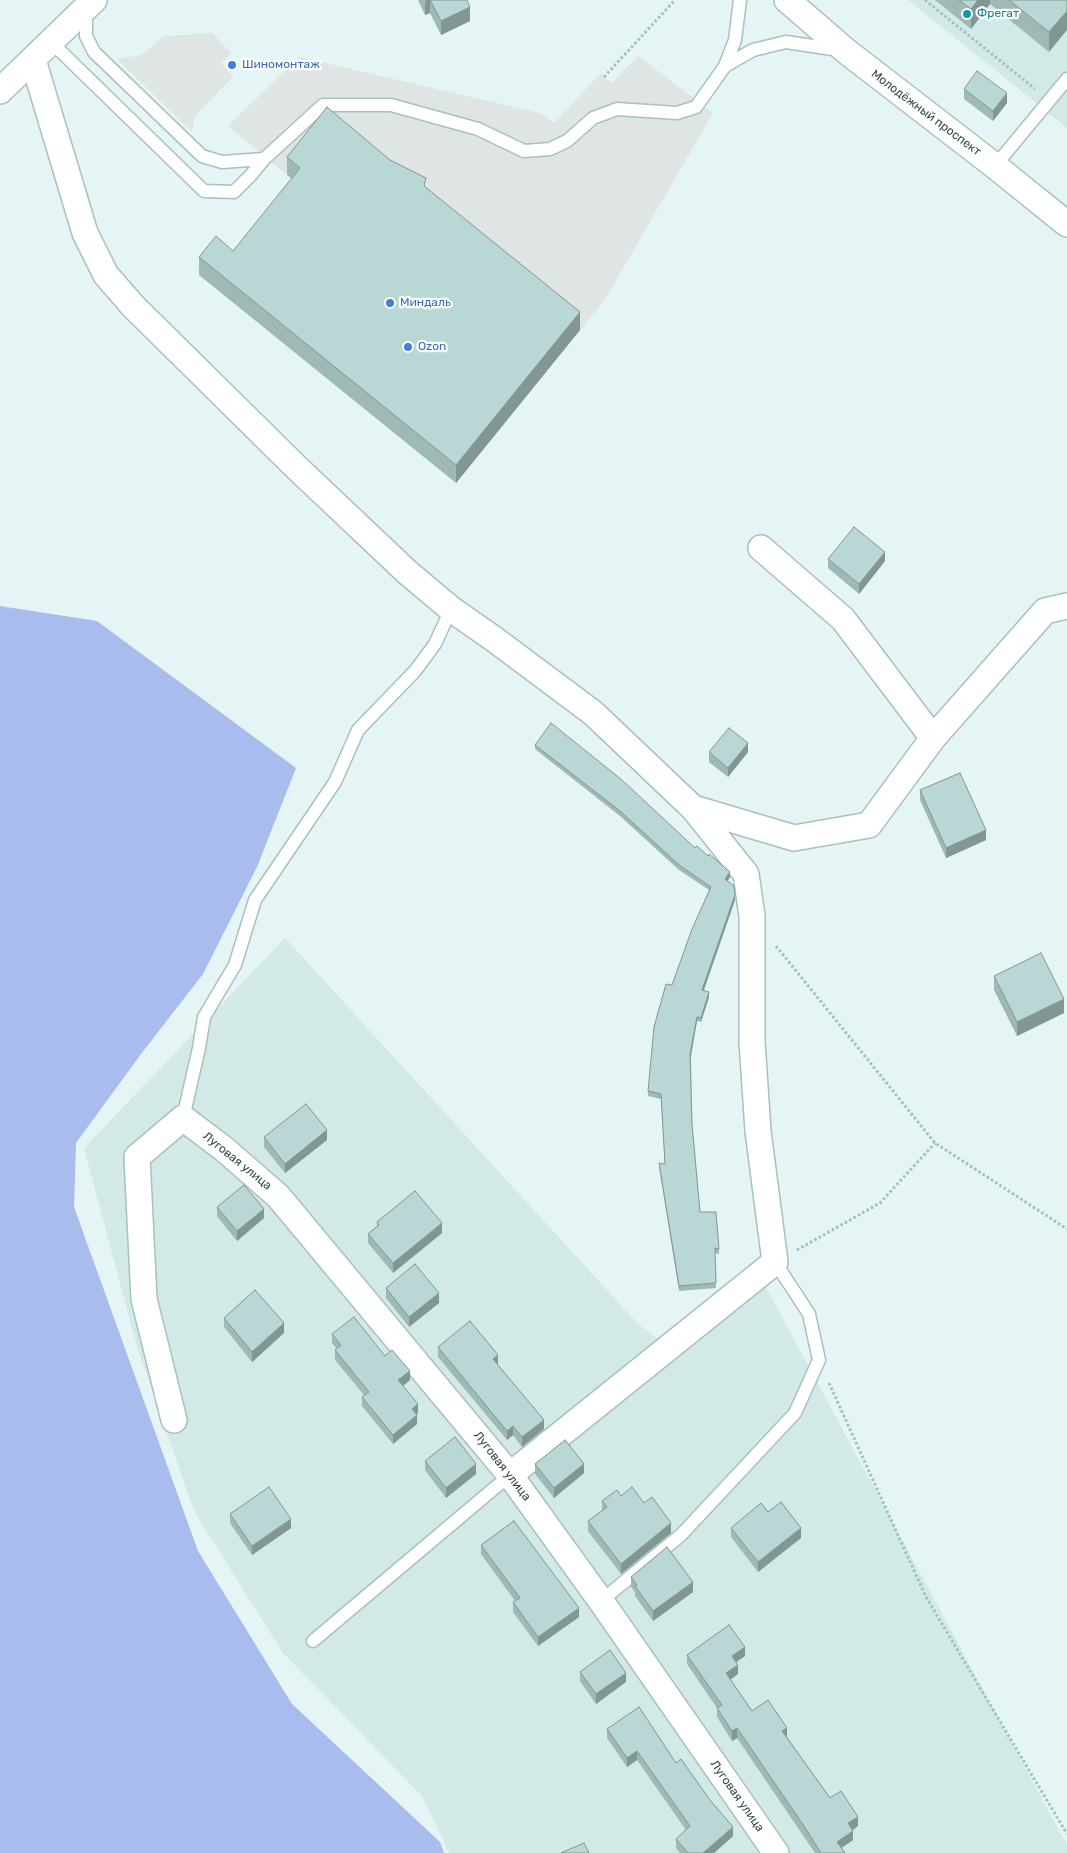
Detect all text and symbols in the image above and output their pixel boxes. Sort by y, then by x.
place label: Фрегат [977,7,1019,21]
marker: Фрегат [961,8,973,20]
place label: Шиномонтаж [242,58,320,72]
marker: Шиномонтаж [226,59,238,71]
street label: Молодёжный проспект [868,67,984,159]
place label: Миндаль [400,296,451,310]
marker: Миндаль [384,297,396,309]
place label: Ozon [418,340,446,354]
marker: Ozon [402,341,414,353]
street label: Луговая улица [200,1129,274,1193]
street label: Луговая улица [470,1428,534,1504]
street label: Луговая улица [707,1757,767,1835]

